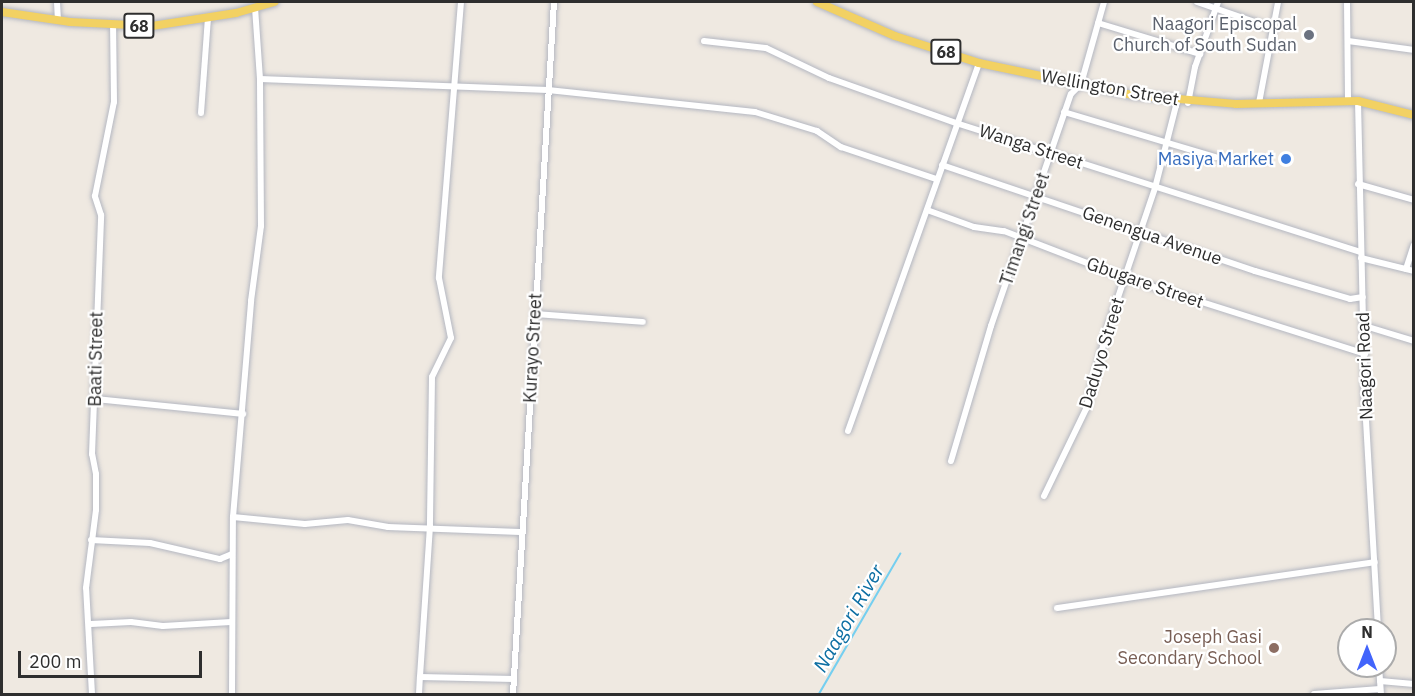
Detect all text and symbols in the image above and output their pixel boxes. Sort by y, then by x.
road number: 68 [122,13,156,39]
place label: Naagori Episcopal Church of South Sudan [1113,14,1297,57]
marker: Naagori Episcopal Church of South Sudan [1302,28,1316,42]
road number: 68 [930,39,962,65]
street label: Wellington Street [1039,65,1181,111]
street label: Wanga Street [976,120,1086,174]
place label: Masiya Market [1158,148,1274,170]
marker: Masiya Market [1279,152,1293,166]
street label: Timangi Street [996,170,1054,288]
street label: Genengua Avenue [1079,202,1225,270]
street label: Gbugare Street [1084,253,1206,313]
street label: Kurayo Street [519,292,547,404]
street label: Daduyo Street [1075,295,1129,411]
street label: Baati Street [84,311,108,407]
street label: Naagori Road [1352,312,1378,420]
water label: Naagori River [808,560,888,676]
north arrow [1337,618,1397,678]
text: N [1361,622,1373,642]
place label: Joseph Gasi Secondary School [1118,627,1262,670]
scale bar [21,639,206,677]
marker: Joseph Gasi Secondary School [1267,641,1281,655]
text: 200 m [29,650,81,673]

